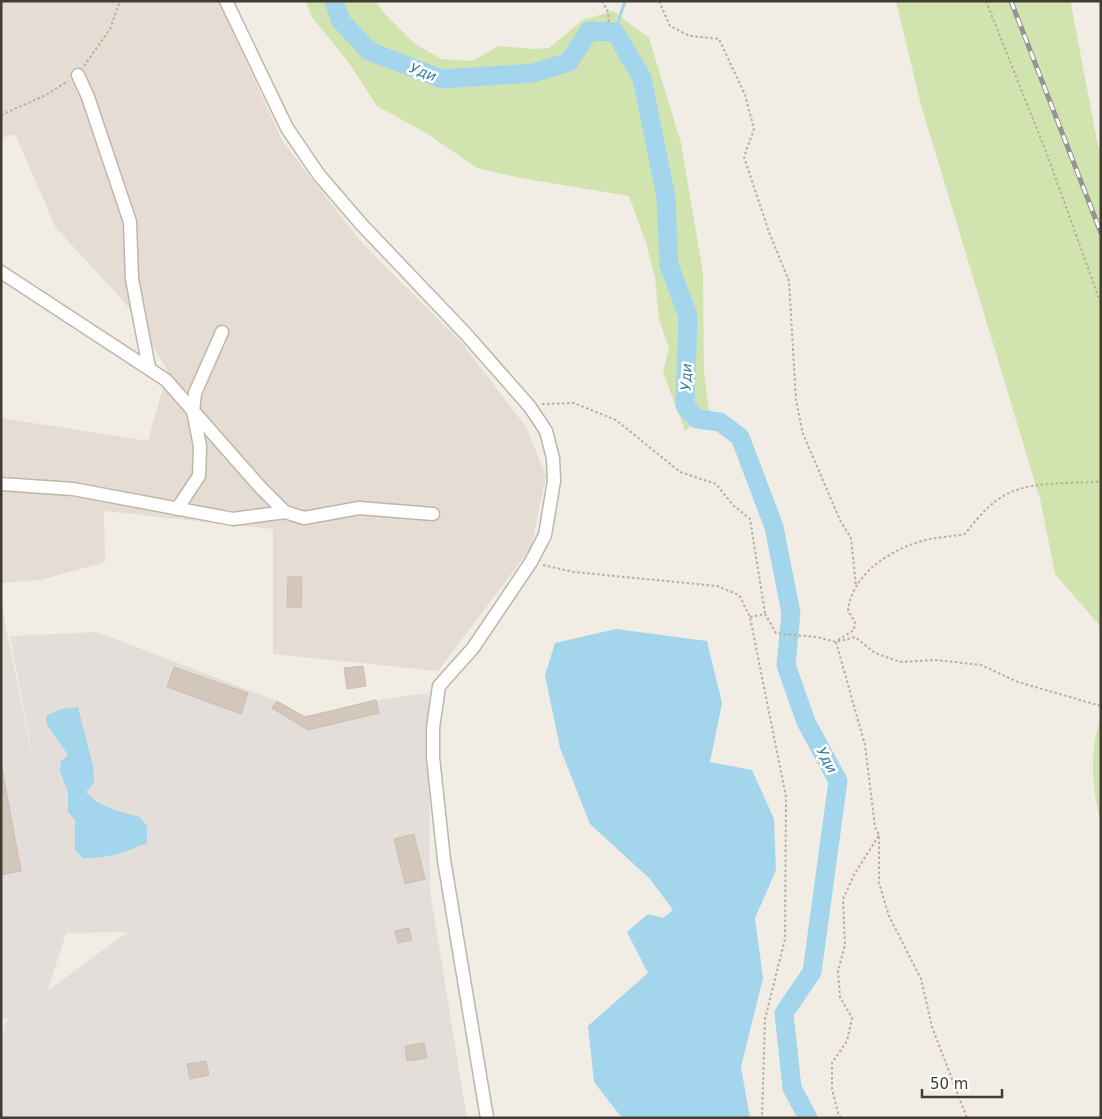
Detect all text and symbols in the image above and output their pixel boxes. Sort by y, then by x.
water label: Уди [407,60,439,84]
water label: Уди [678,363,694,391]
water label: Уди [814,744,840,776]
scale bar [922,1066,1002,1098]
text: 50 m [930,1075,968,1093]

